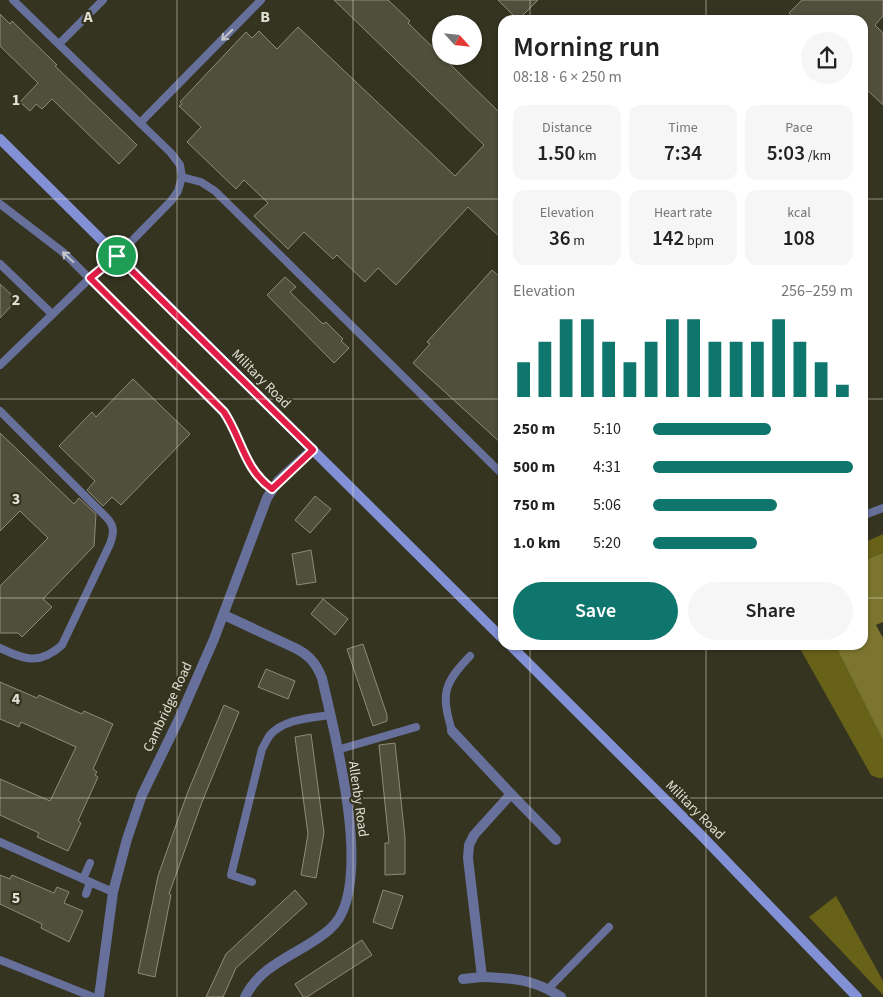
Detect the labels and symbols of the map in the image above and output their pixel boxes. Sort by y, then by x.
text: A [82,6,93,28]
text: B [260,6,270,28]
north arrow [432,15,482,65]
one-way arrow [221,28,233,41]
text: 1 [12,89,20,111]
pin [96,235,138,277]
one-way arrow [62,251,75,263]
text: 2 [12,289,20,311]
street label: Military Road [227,345,295,413]
text: 3 [12,488,20,510]
street label: Cambridge Road [138,659,198,755]
text: 4 [12,688,21,710]
street label: Allenby Road [343,760,373,838]
street label: Military Road [661,776,729,844]
text: 5 [12,887,20,909]

